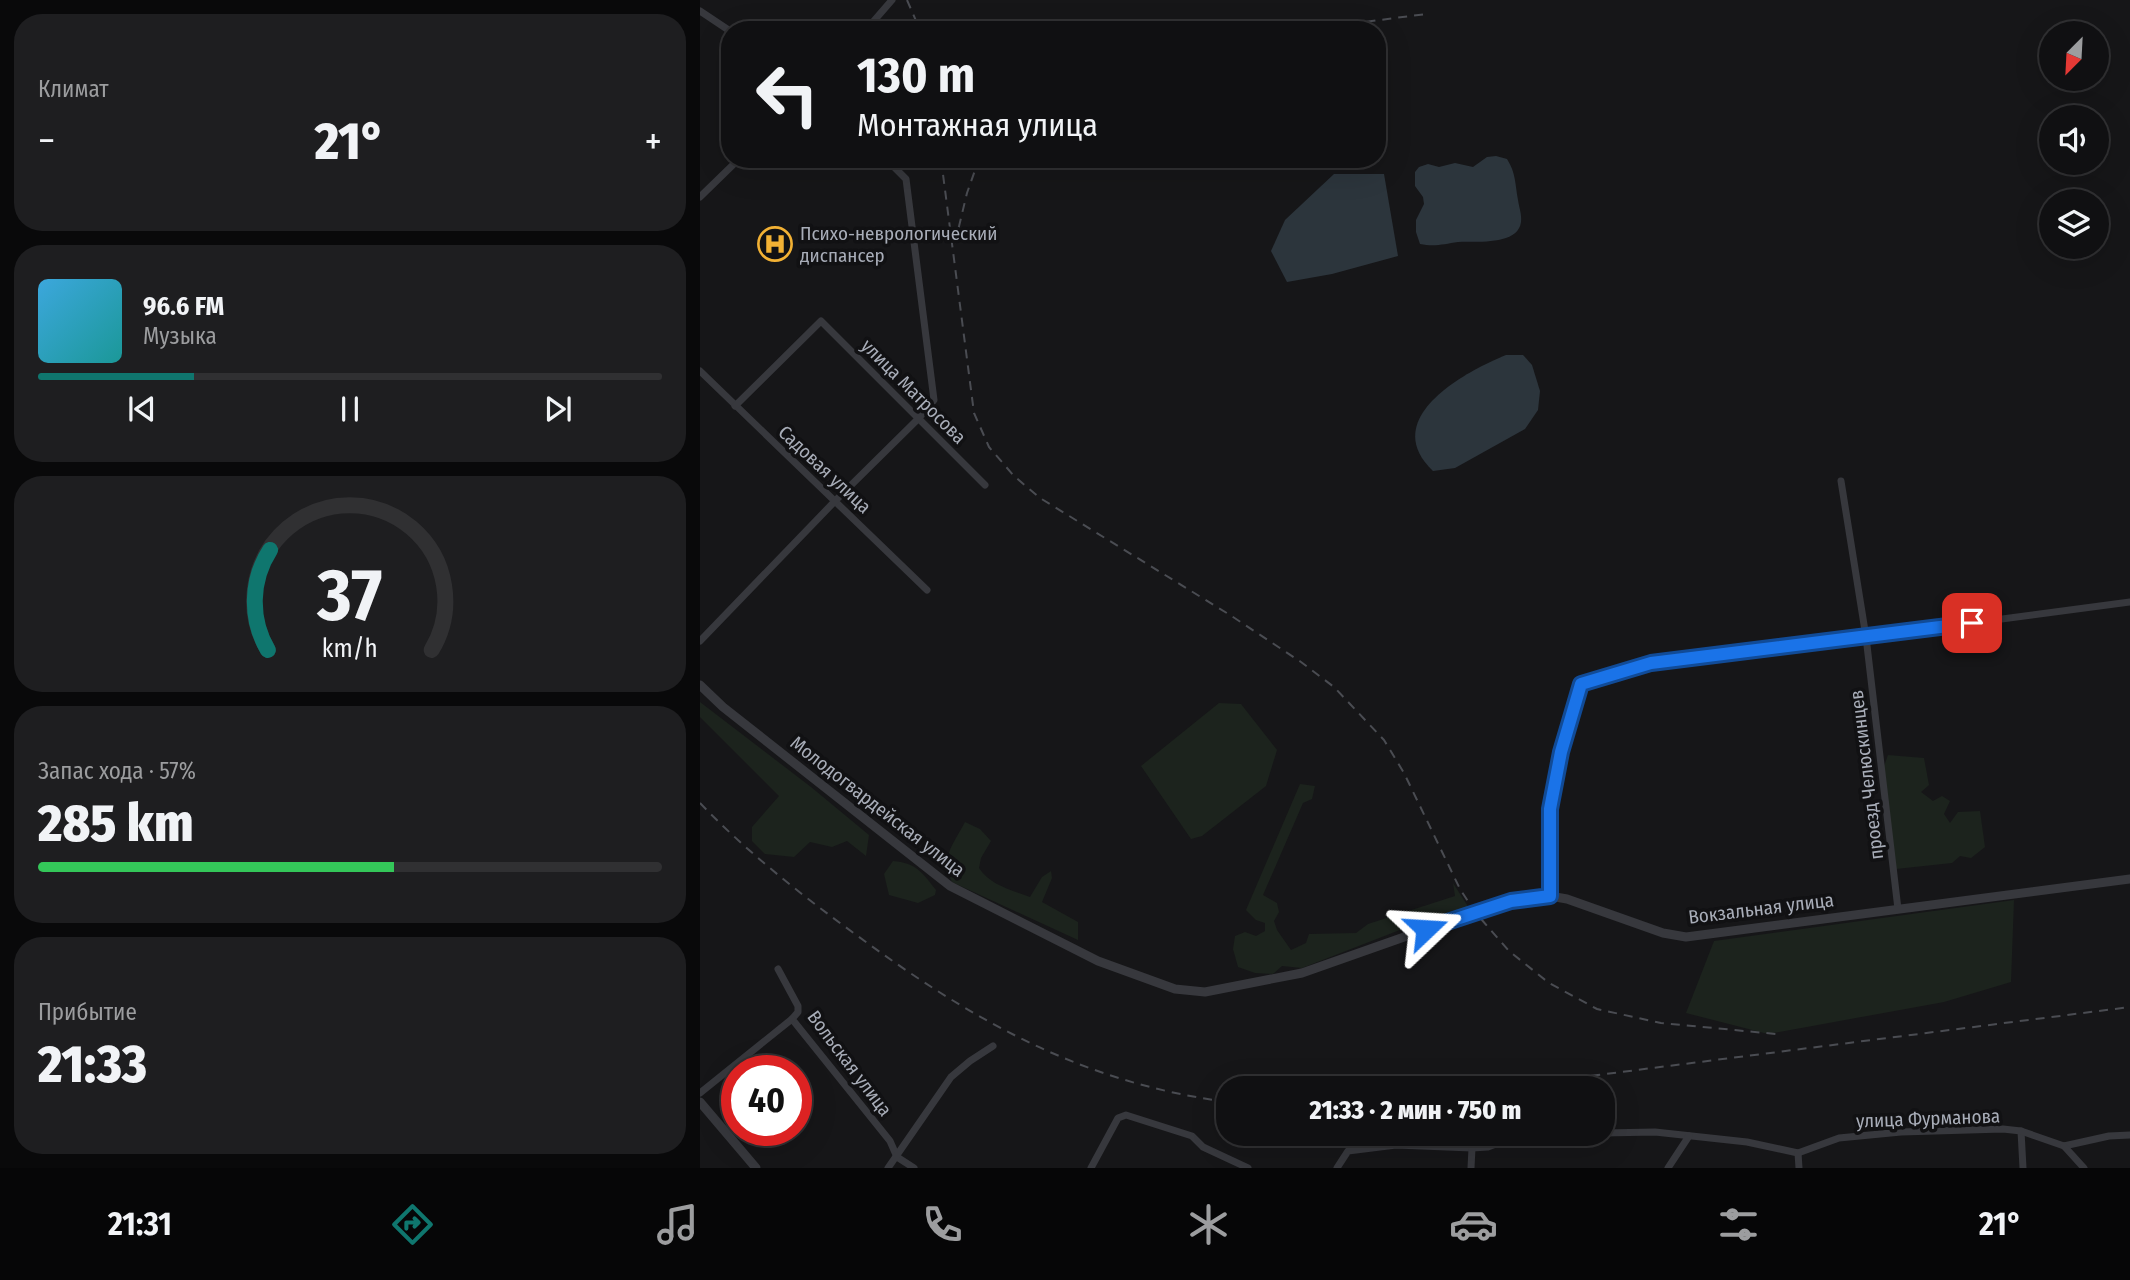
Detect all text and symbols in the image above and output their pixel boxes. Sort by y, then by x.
north arrow [2039,21,2109,91]
map controls [2039,21,2109,259]
text: 130 m [857,46,975,105]
icon: left [742,49,833,140]
text: Климат [38,75,109,103]
button: sound [2039,105,2109,175]
text: Монтажная улица [857,106,1098,144]
text: 21° [315,110,385,173]
text: − [38,118,55,164]
text: + [645,118,662,164]
button: layers [2039,189,2109,259]
place label: Психо-неврологический диспансер [800,222,997,267]
hospital icon: Психо-неврологический диспансер [756,225,794,263]
text: 96.6 FM [143,291,224,322]
text: Музыка [143,322,217,350]
street label: улица Матросова [856,334,971,449]
icon: previous [123,390,161,428]
icon: pause [331,390,369,428]
icon: next [539,390,577,428]
street label: Садовая улица [773,421,876,518]
text: 37 [316,552,383,639]
pin [1942,593,2002,653]
icon: arrive [1953,604,1991,642]
text: km/h [322,634,378,664]
street label: проезд Челюскинцев [1845,689,1888,861]
street label: Молодогвардейская улица [786,731,970,882]
text: Запас хода · 57% [38,757,196,785]
text: 285 km [38,792,194,855]
street label: Вокзальная улица [1687,888,1835,929]
position arrow [1389,892,1463,966]
text: Прибытие [38,998,137,1026]
street label: Вольская улица [802,1006,897,1121]
text: 21:33 [38,1033,147,1096]
speed limit sign: 40 [721,1055,812,1146]
text: 21:33 · 2 мин · 750 m [1310,1095,1521,1126]
street label: улица Фурманова [1856,1104,2001,1133]
icon: directions [388,1200,437,1249]
icon: music [653,1200,702,1249]
icon: phone [918,1200,967,1249]
icon: climate [1184,1200,1233,1249]
icon: car [1449,1200,1498,1249]
icon: filters [1714,1200,1763,1249]
text: 21:31 [108,1205,172,1243]
text: 21° [1979,1205,2022,1243]

